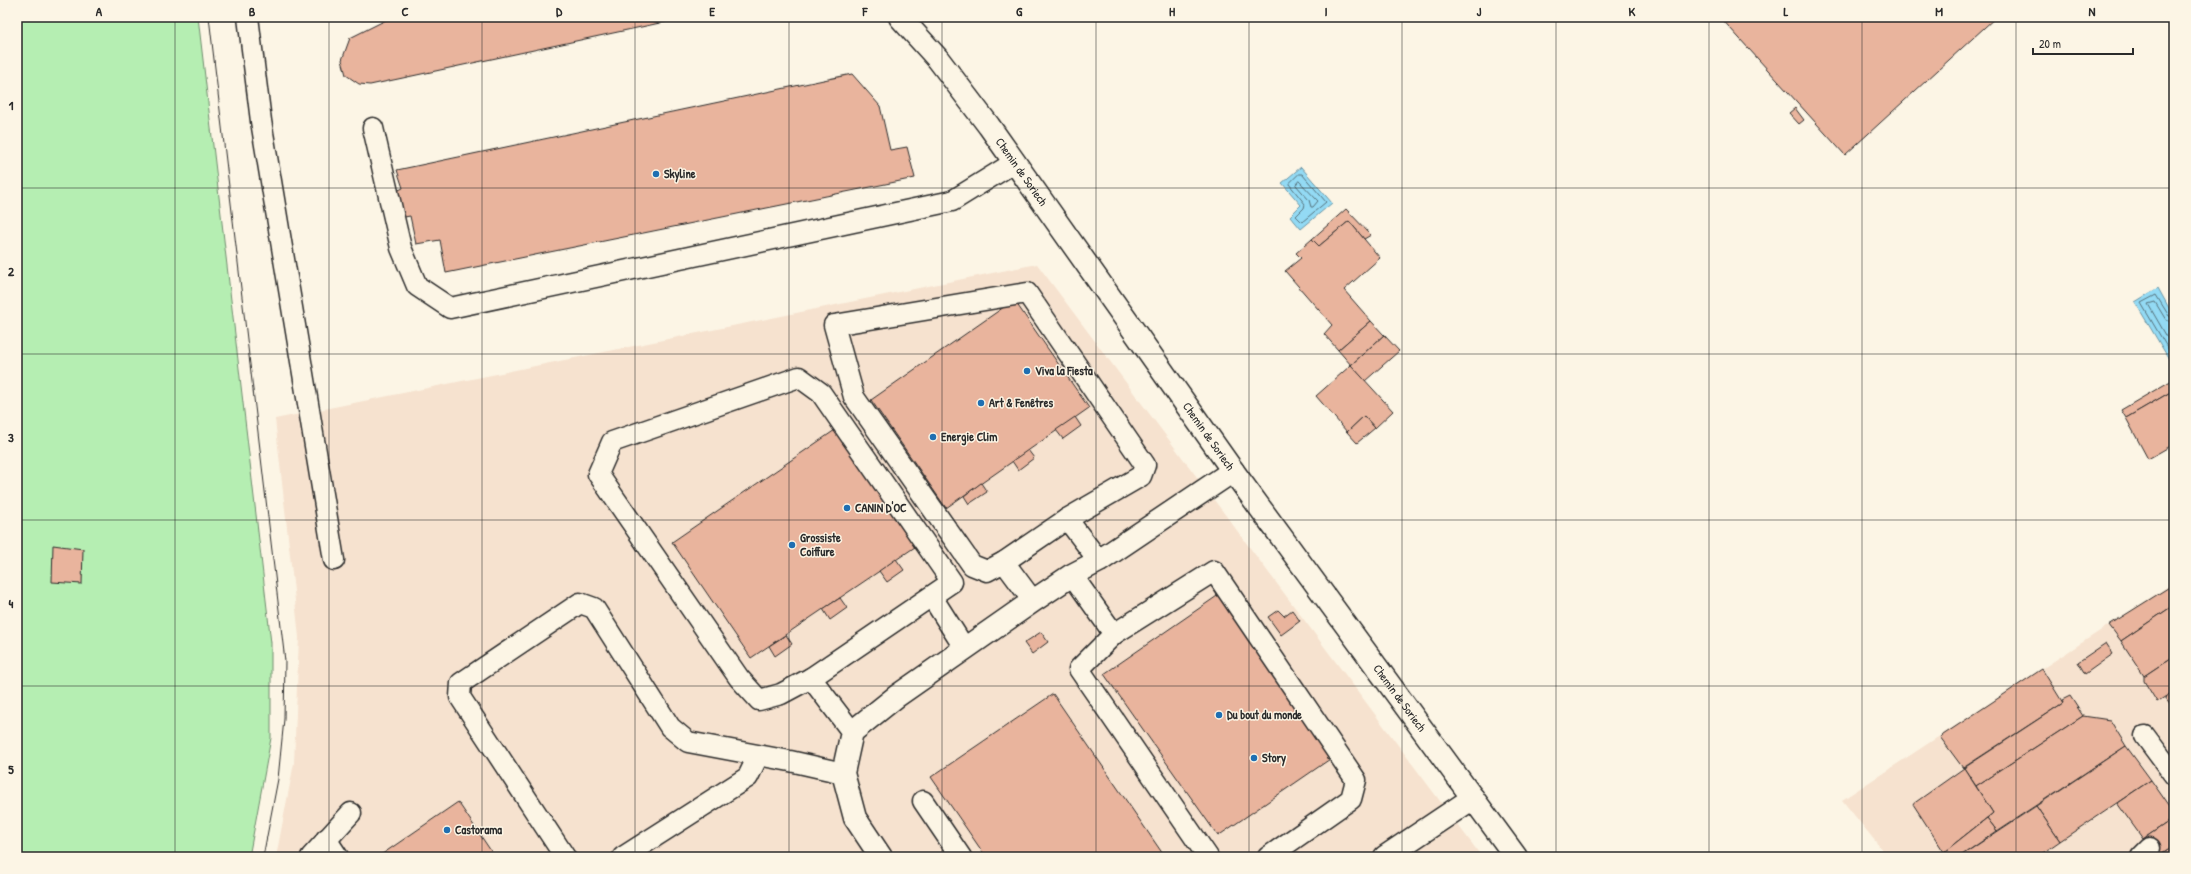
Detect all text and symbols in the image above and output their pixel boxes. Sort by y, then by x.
text: A [96,2,103,20]
text: B [249,2,256,20]
text: C [401,2,409,20]
text: D [556,2,563,20]
text: E [709,2,715,20]
text: F [862,2,869,20]
text: G [1016,2,1023,20]
text: H [1169,2,1175,20]
text: I [1324,2,1328,20]
text: J [1477,2,1482,20]
text: K [1629,2,1636,20]
text: L [1784,2,1789,20]
text: M [1935,2,1943,20]
text: N [2089,2,2096,20]
scale bar [2033,30,2133,56]
text: 20 m [2039,35,2061,52]
text: 1 [9,96,14,114]
street label: Chemin de Soriech [992,134,1052,209]
place label: Skyline [664,165,696,183]
marker: Skyline [651,169,661,179]
text: 2 [8,262,15,280]
place label: Viva la Fiesta [1035,362,1093,379]
marker: Viva la Fiesta [1022,366,1032,376]
place label: Art & Fenêtres [989,394,1053,411]
marker: Art & Fenêtres [976,398,986,408]
street label: Chemin de Soriech [1179,399,1239,474]
text: 3 [8,428,14,446]
place label: Energie Clim [941,428,997,446]
marker: Energie Clim [928,432,938,442]
place label: CANIN D'OC [855,499,907,516]
marker: CANIN D'OC [842,503,852,513]
place label: Grossiste Coiffure [800,529,841,560]
marker: Grossiste Coiffure [787,540,797,550]
text: 4 [9,594,14,612]
street label: Chemin de Soriech [1369,661,1430,735]
place label: Du bout du monde [1227,706,1302,723]
marker: Du bout du monde [1214,710,1224,720]
place label: Story [1262,749,1286,767]
marker: Story [1249,753,1259,763]
text: 5 [8,760,14,778]
place label: Castorama [455,821,502,838]
marker: Castorama [442,825,452,835]

